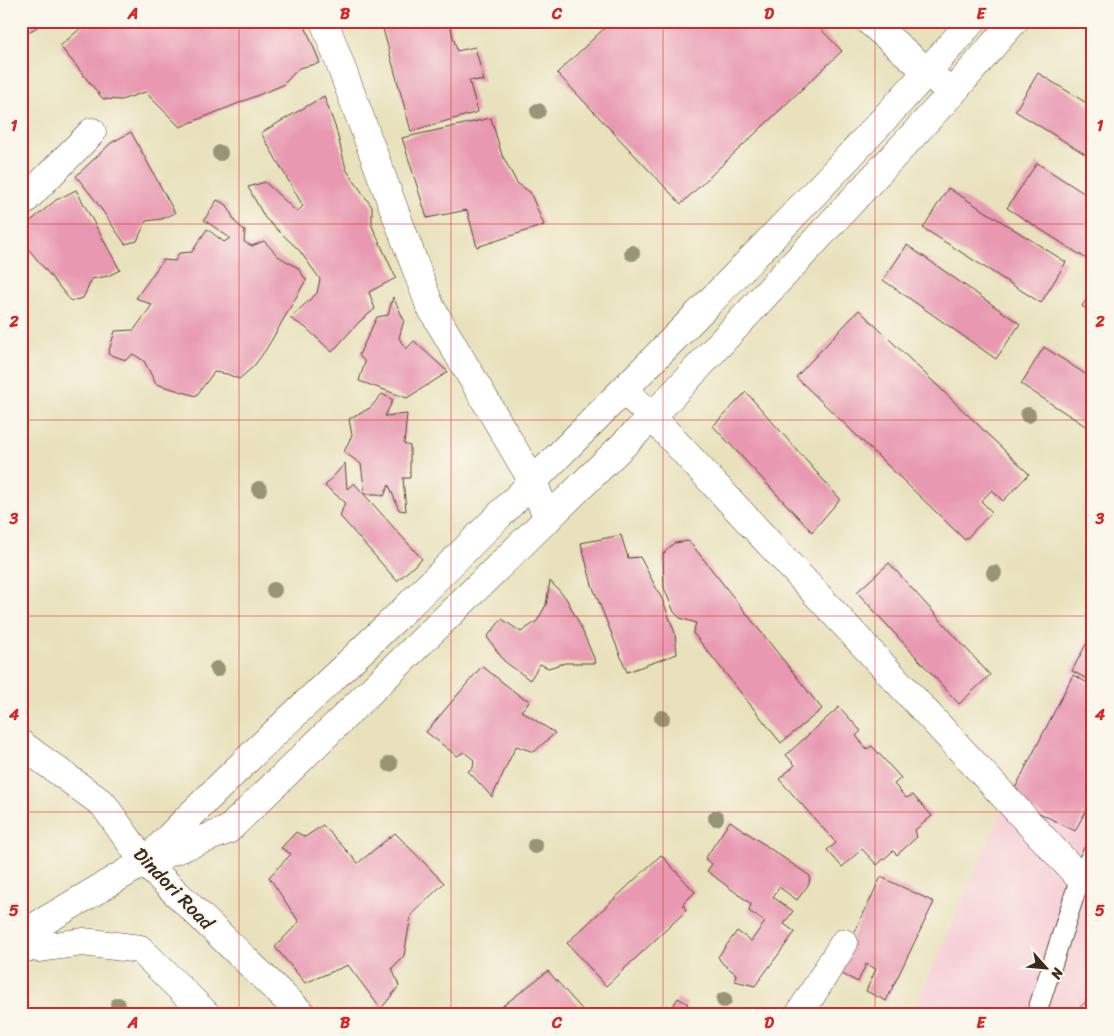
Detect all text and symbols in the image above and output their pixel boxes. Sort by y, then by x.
text: A [127,0,138,28]
text: B [340,0,351,28]
text: C [551,0,563,28]
text: D [764,0,774,28]
text: E [977,0,987,28]
text: 1 [11,111,18,140]
text: 1 [1097,111,1104,140]
text: 2 [8,307,19,336]
text: 2 [1094,307,1105,336]
text: 3 [9,504,19,533]
text: 3 [1095,504,1105,533]
text: 4 [8,700,19,729]
text: 4 [1094,700,1105,729]
street label: Dindori Road [125,839,223,939]
text: 5 [9,896,19,925]
text: 5 [1095,896,1105,925]
north arrow [1022,944,1072,994]
text: N [1044,963,1071,984]
text: A [127,1008,138,1036]
text: B [340,1008,351,1036]
text: C [551,1008,563,1036]
text: D [764,1008,774,1036]
text: E [977,1008,987,1036]

